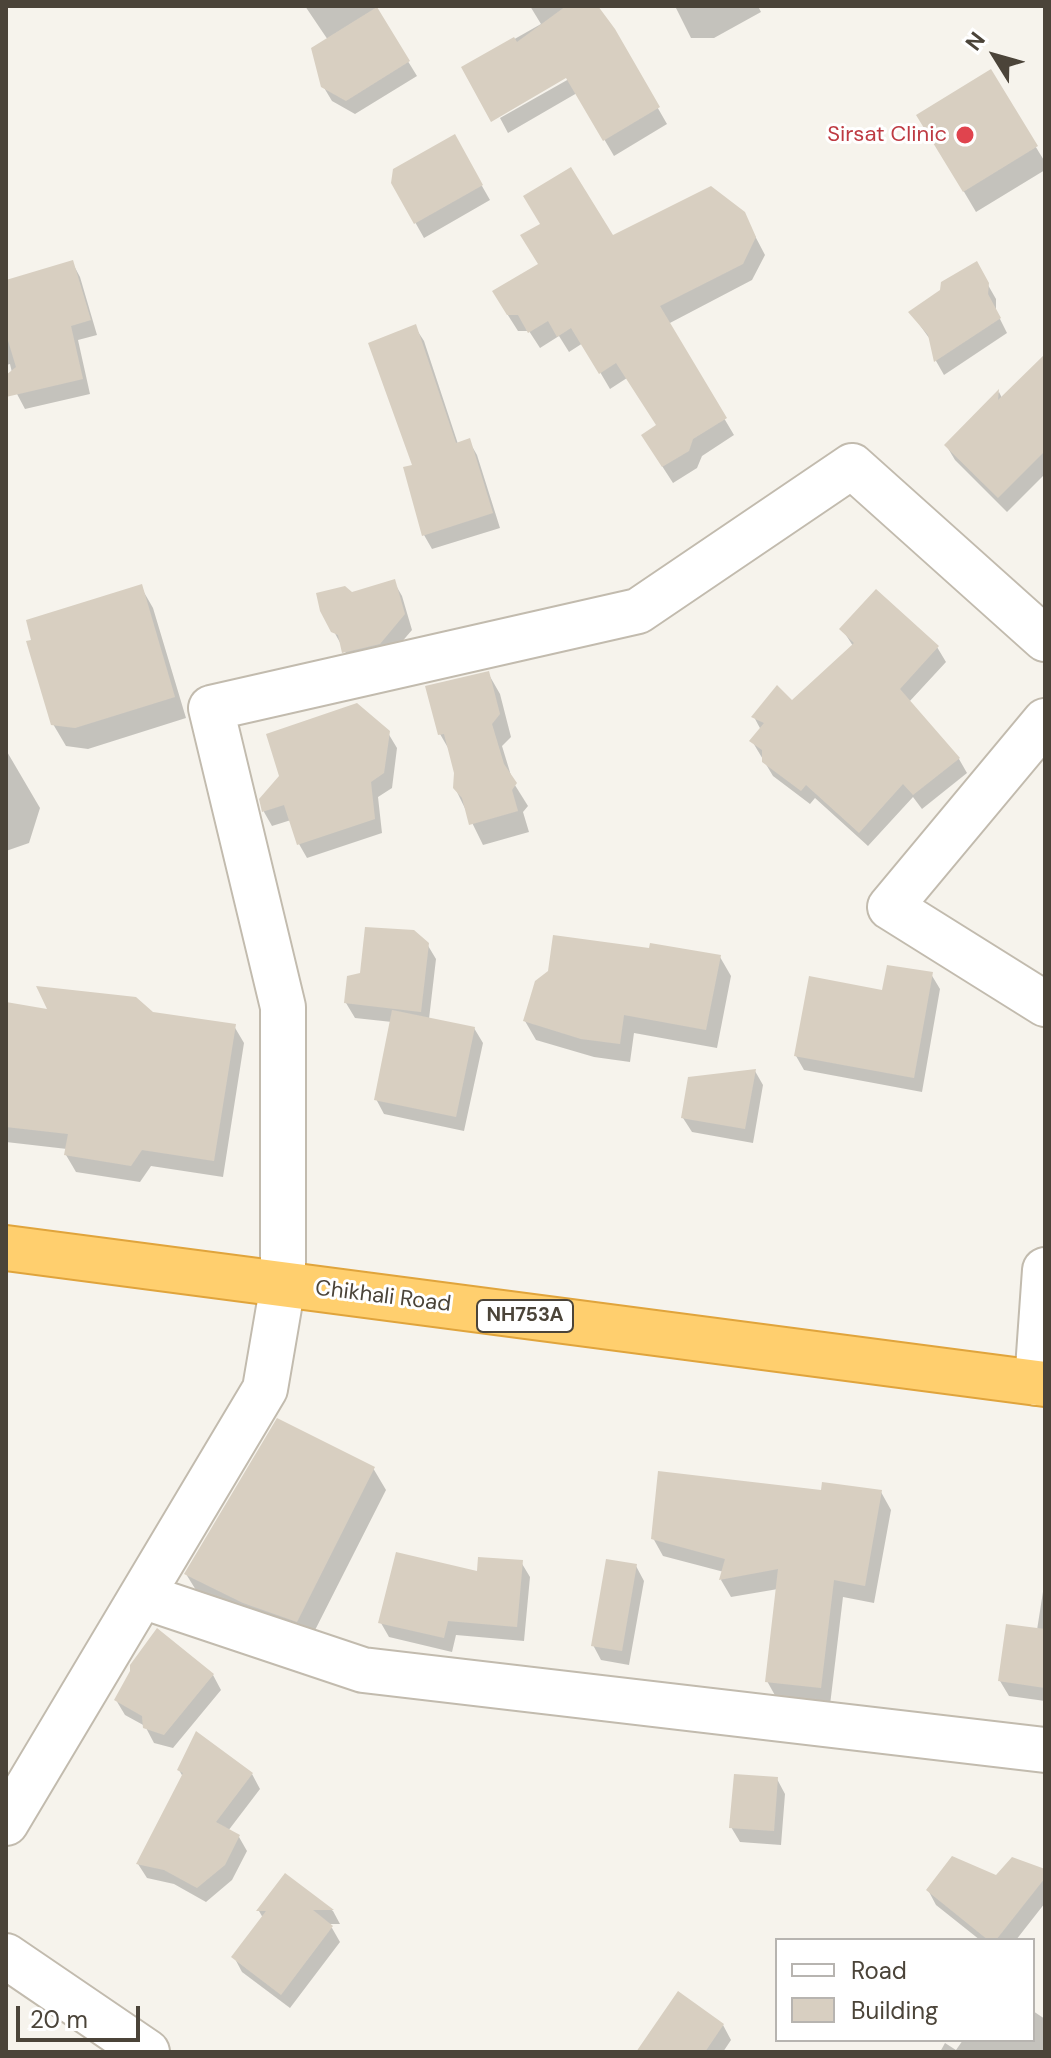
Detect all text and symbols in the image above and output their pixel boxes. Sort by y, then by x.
north arrow [955,16,1035,96]
text: N [959,26,992,56]
place label: Sirsat Clinic [827,122,947,148]
marker: Sirsat Clinic [954,124,976,146]
street label: Chikhali Road [314,1276,452,1318]
road number: NH753A [477,1300,573,1332]
legend [775,1938,1035,2042]
text: Road [851,1955,907,1986]
scale bar [20,1990,144,2040]
text: Building [851,1995,938,2026]
text: 20 m [30,2004,88,2035]

